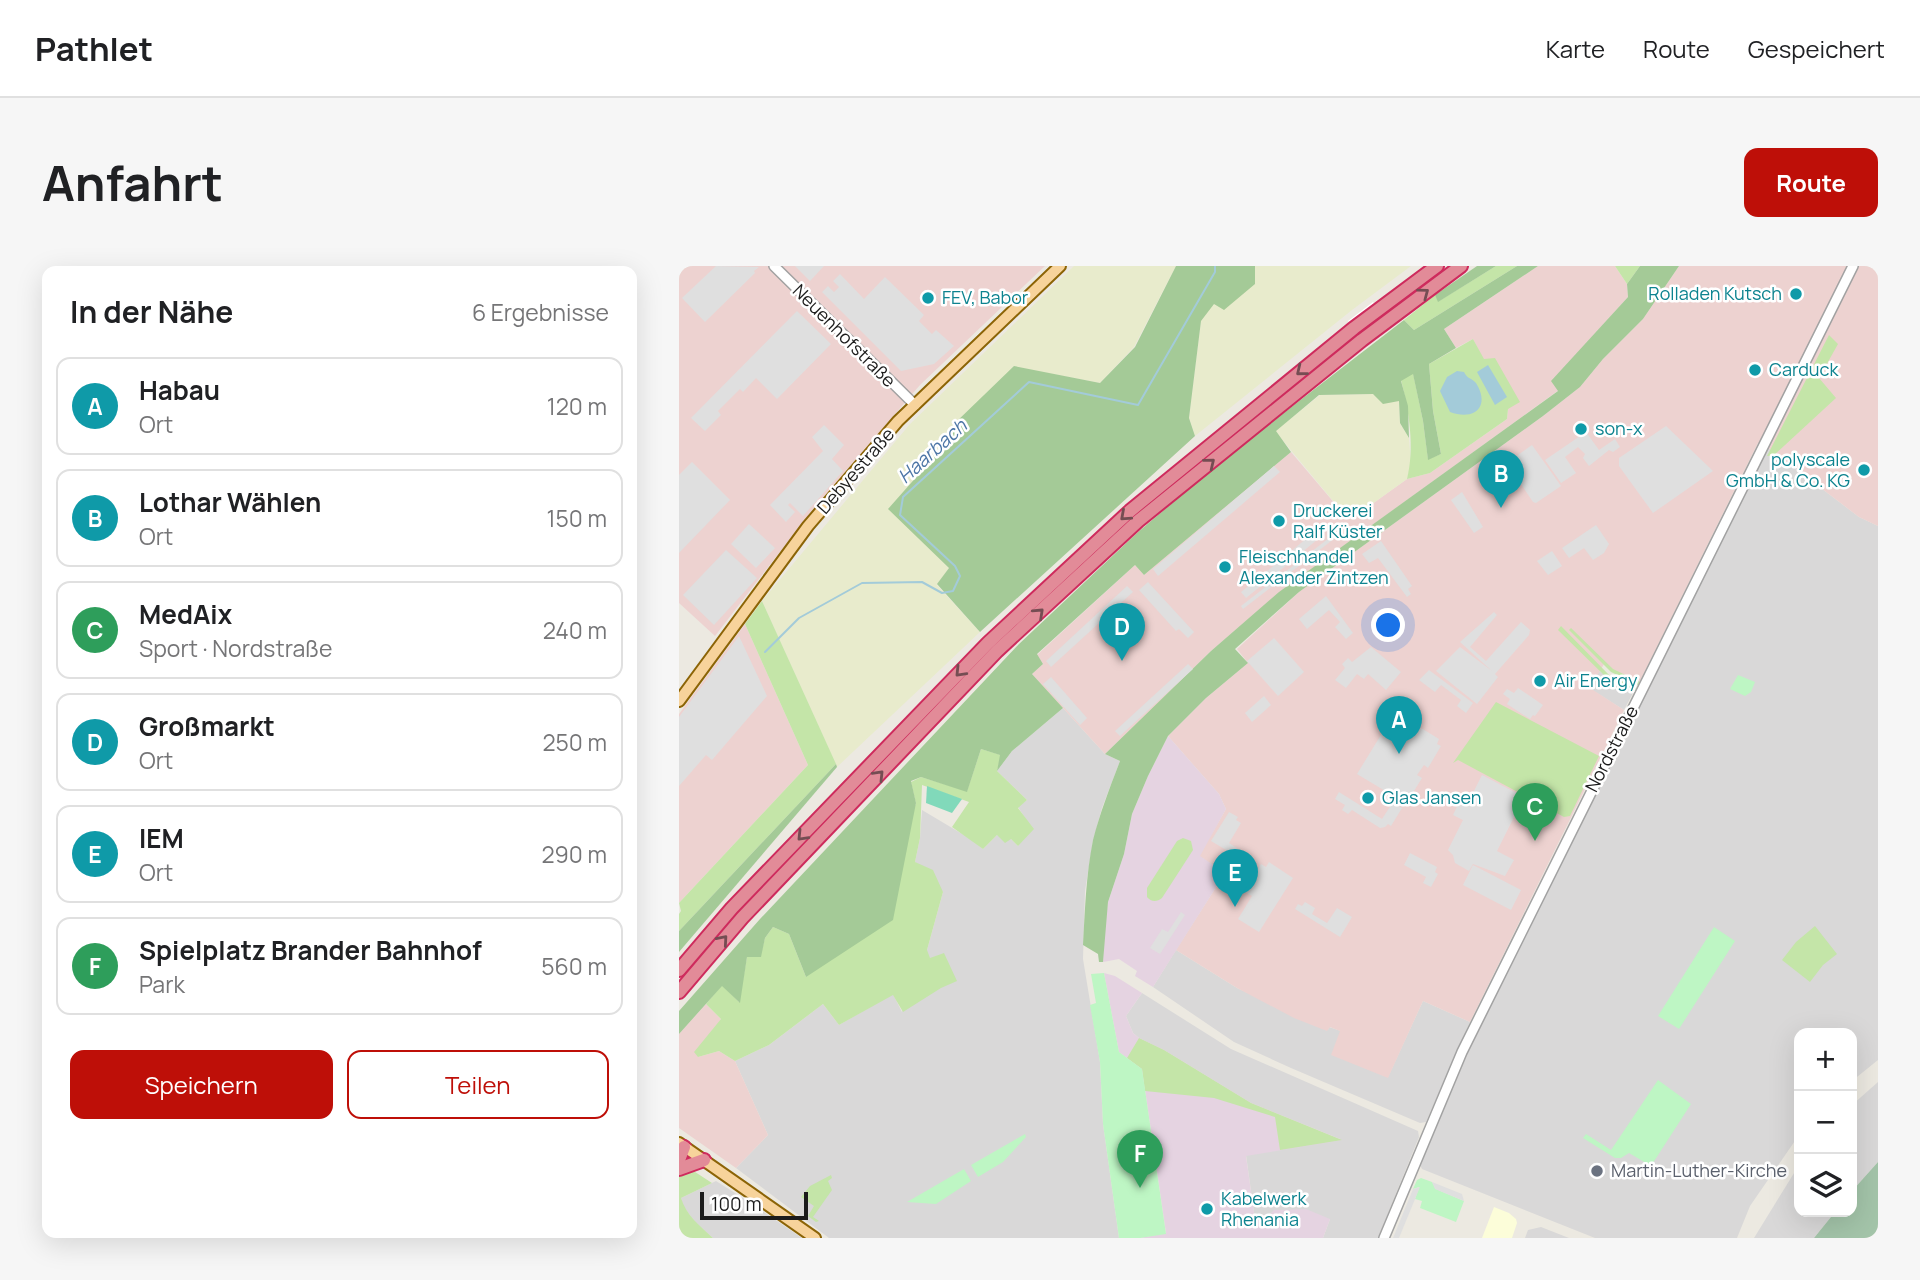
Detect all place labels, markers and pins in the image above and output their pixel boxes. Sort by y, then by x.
place label: Rolladen Kutsch [1648,281,1782,305]
place label: FEV, Babor [942,285,1029,309]
marker: Rolladen Kutsch [1788,286,1804,302]
marker: FEV, Babor [920,290,936,306]
place label: Carduck [1769,357,1840,381]
marker: Carduck [1747,362,1763,378]
place label: son-x [1595,416,1643,440]
marker: son-x [1573,421,1589,437]
place label: polyscale GmbH & Co. KG [1726,447,1850,492]
pin: B [1478,450,1524,508]
marker: polyscale GmbH & Co. KG [1856,462,1872,478]
place label: Druckerei Ralf Küster [1293,498,1383,543]
marker: Druckerei Ralf Küster [1271,513,1287,529]
place label: Fleischhandel Alexander Zintzen [1239,544,1389,589]
marker: Fleischhandel Alexander Zintzen [1217,559,1233,575]
pin: D [1099,603,1145,661]
place label: Air Energy [1554,668,1638,692]
marker: Air Energy [1532,673,1548,689]
pin: A [1376,696,1422,754]
pin: C [1512,783,1558,841]
place label: Glas Jansen [1382,785,1481,809]
marker: Glas Jansen [1360,790,1376,806]
pin: E [1212,849,1258,907]
pin: F [1117,1130,1163,1188]
place label: Martin-Luther-Kirche [1611,1158,1787,1182]
marker: Martin-Luther-Kirche [1589,1163,1605,1179]
place label: Kabelwerk Rhenania [1221,1186,1308,1231]
marker: Kabelwerk Rhenania [1199,1201,1215,1217]

